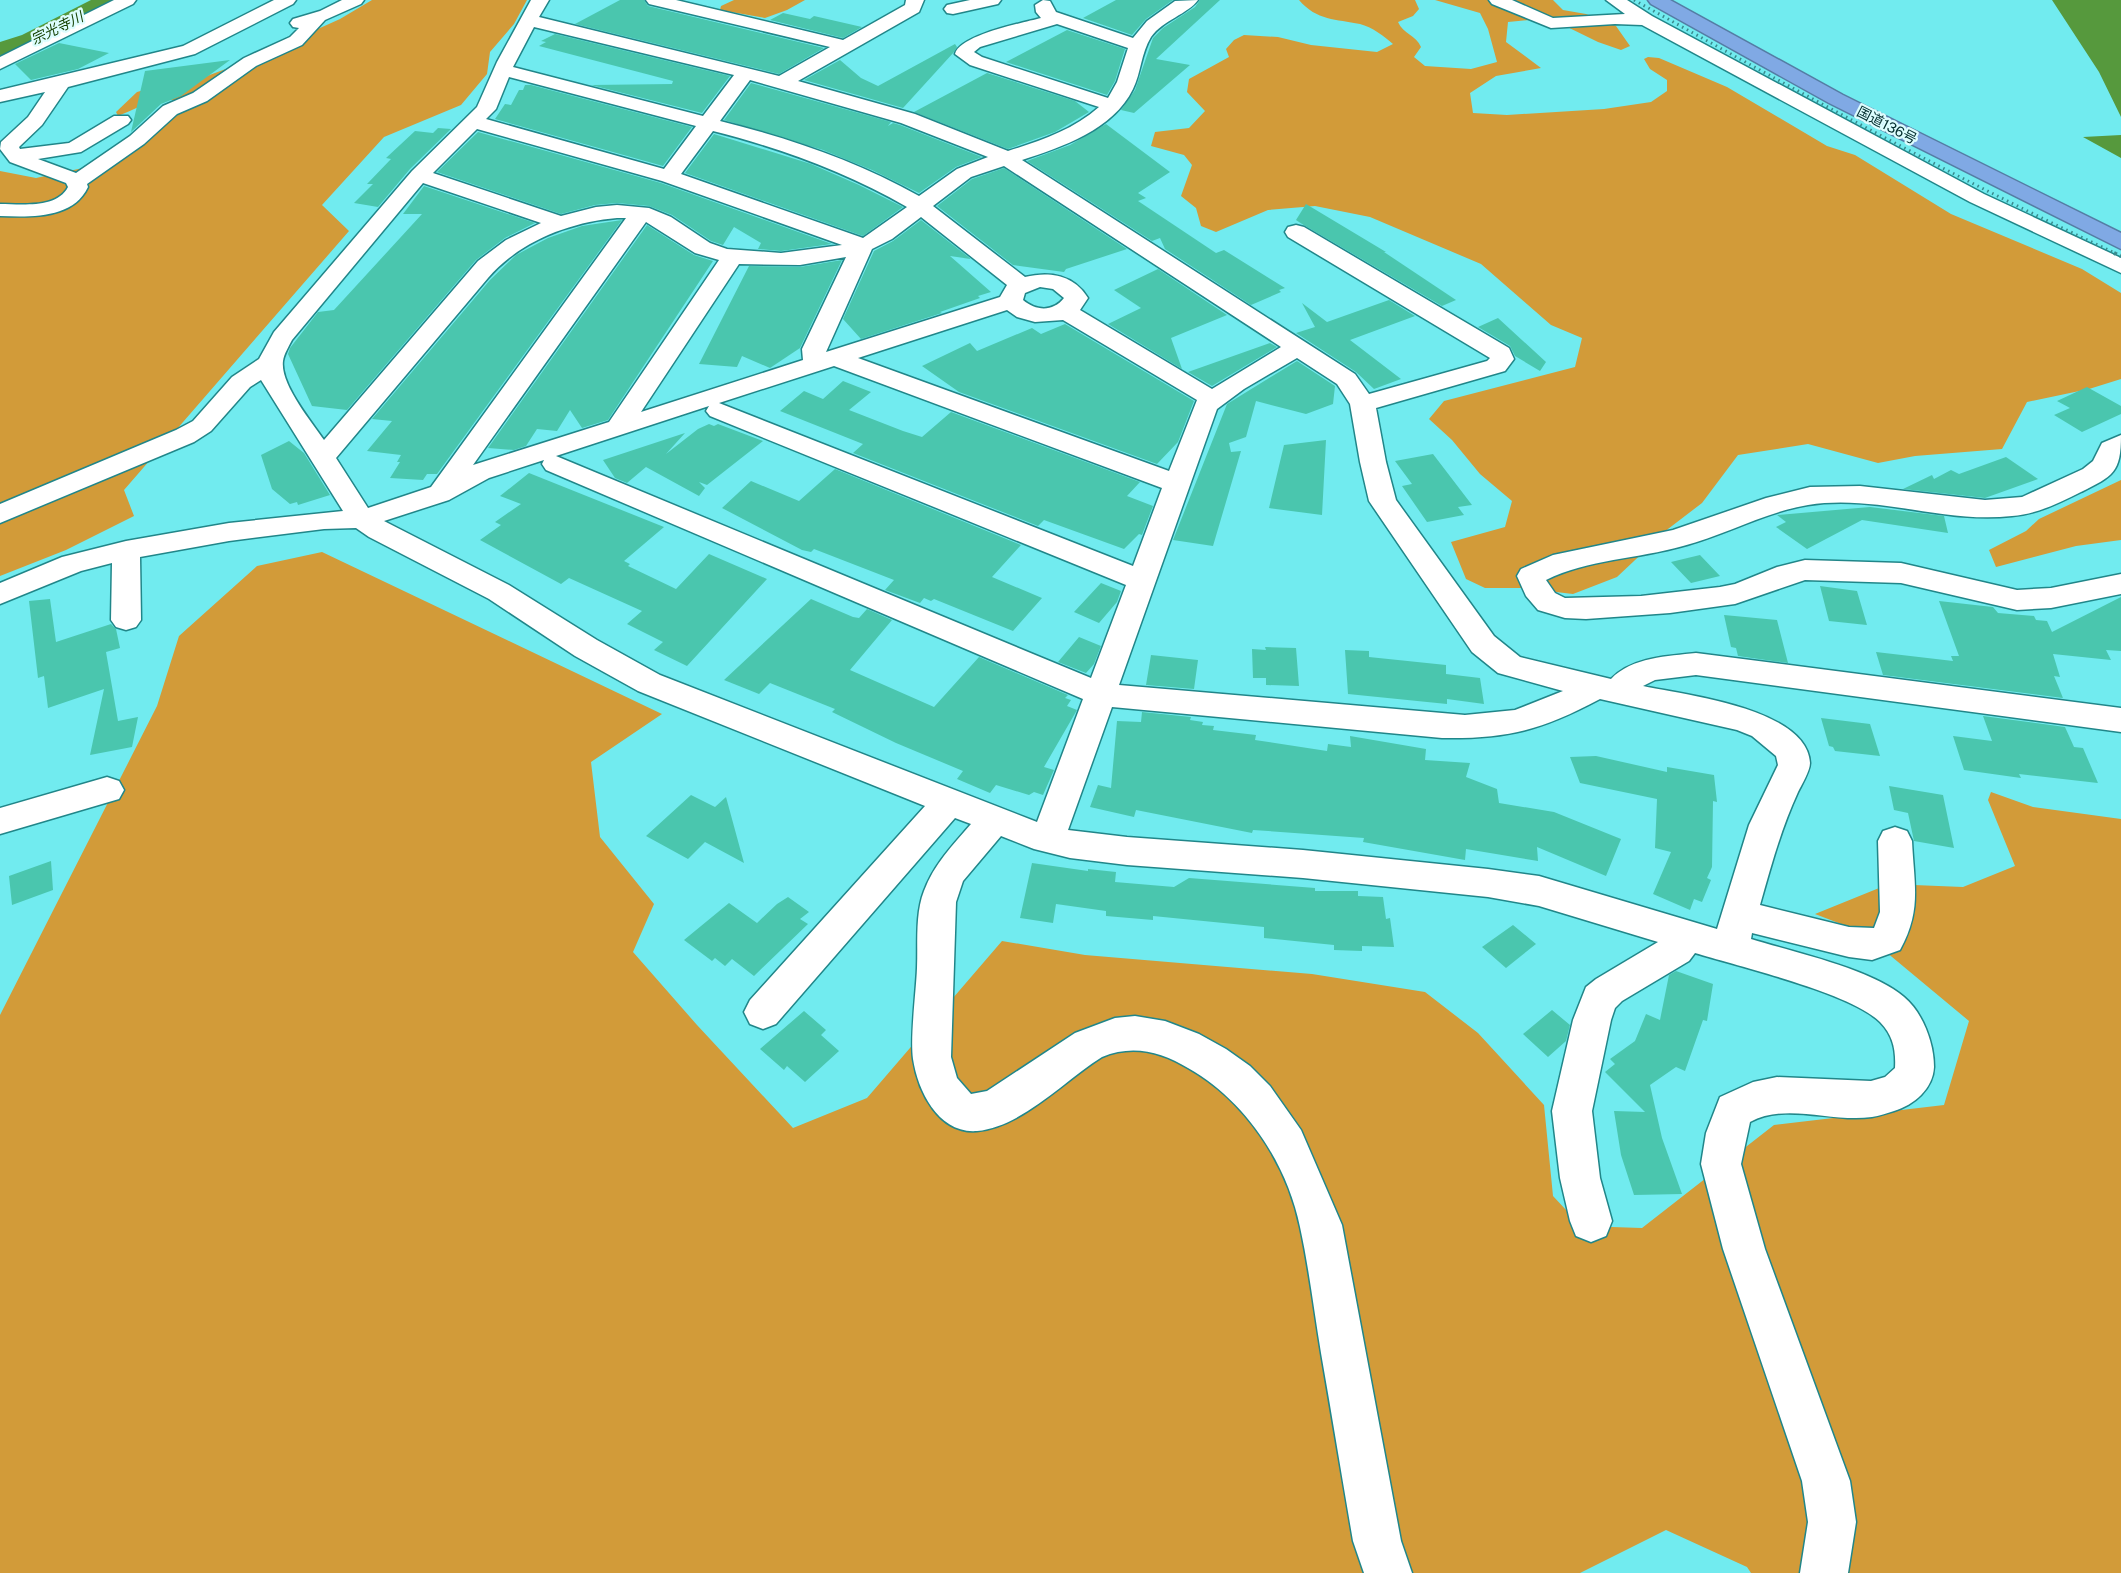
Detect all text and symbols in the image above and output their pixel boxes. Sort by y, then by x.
water label: 宗光寺川 [28,8,87,47]
street label: 国道136号 [1854,103,1920,147]

